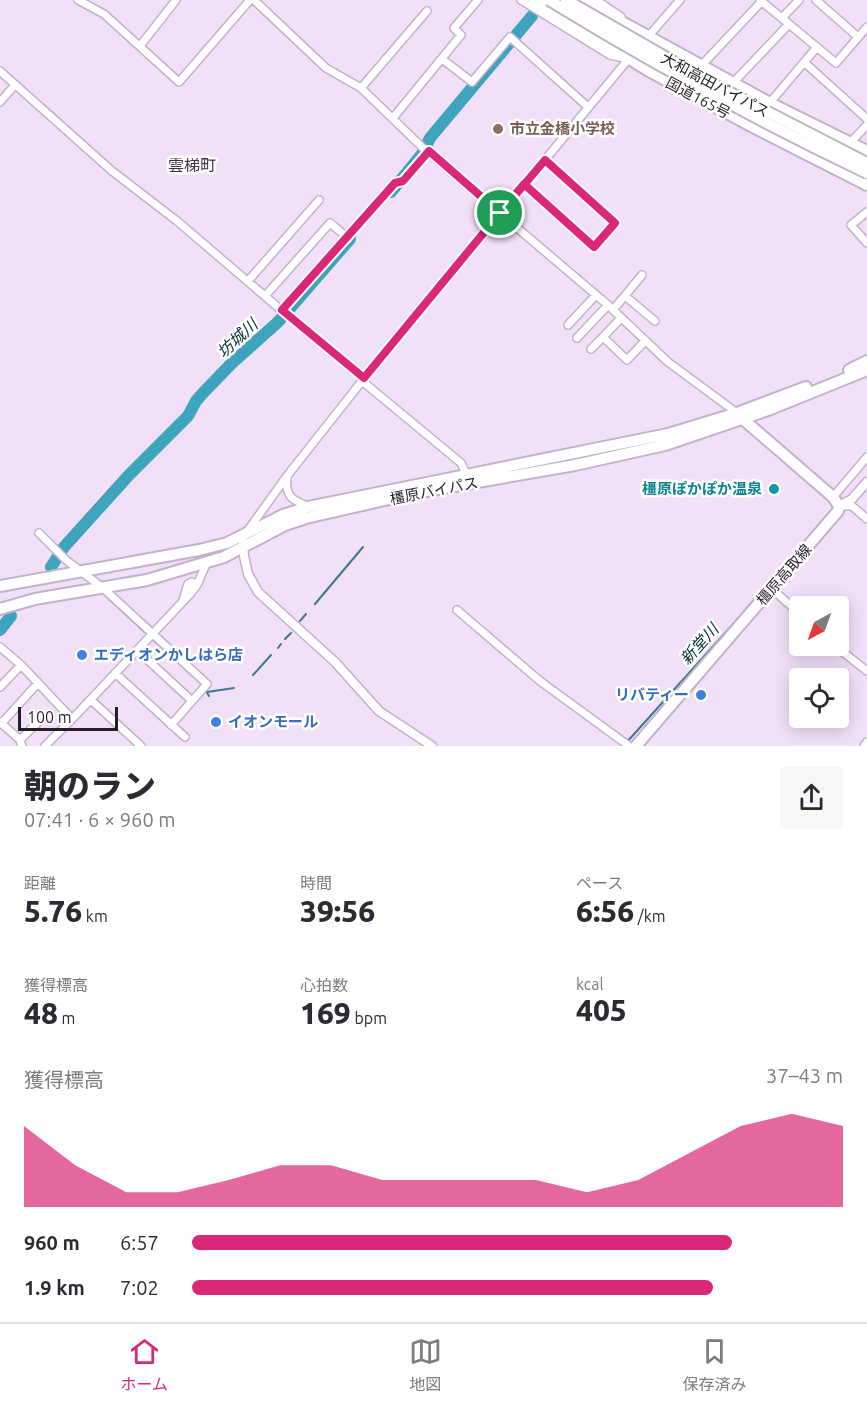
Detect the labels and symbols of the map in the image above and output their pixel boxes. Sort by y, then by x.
street label: 大和高田バイパス [658,49,772,120]
street label: 国道165号 [663,74,733,122]
place label: 市立金橋小学校 [510,120,615,137]
marker: 市立金橋小学校 [491,122,505,136]
district label: 雲梯町 [168,156,216,174]
pin [474,187,525,238]
water label: 坊城川 [213,314,262,361]
street label: 橿原バイパス [388,474,480,507]
place label: 橿原ぽかぽか温泉 [642,480,762,497]
marker: 橿原ぽかぽか温泉 [767,482,781,496]
street label: 橿原高取線 [753,541,815,609]
north arrow [789,596,849,656]
water label: 新堂川 [676,619,723,668]
place label: エディオンかしはら店 [94,646,243,663]
marker: エディオンかしはら店 [75,648,89,662]
place label: リバティー [615,686,689,703]
marker: リバティー [694,688,708,702]
scale bar [18,704,118,732]
place label: イオンモール [228,713,318,730]
marker: イオンモール [209,715,223,729]

